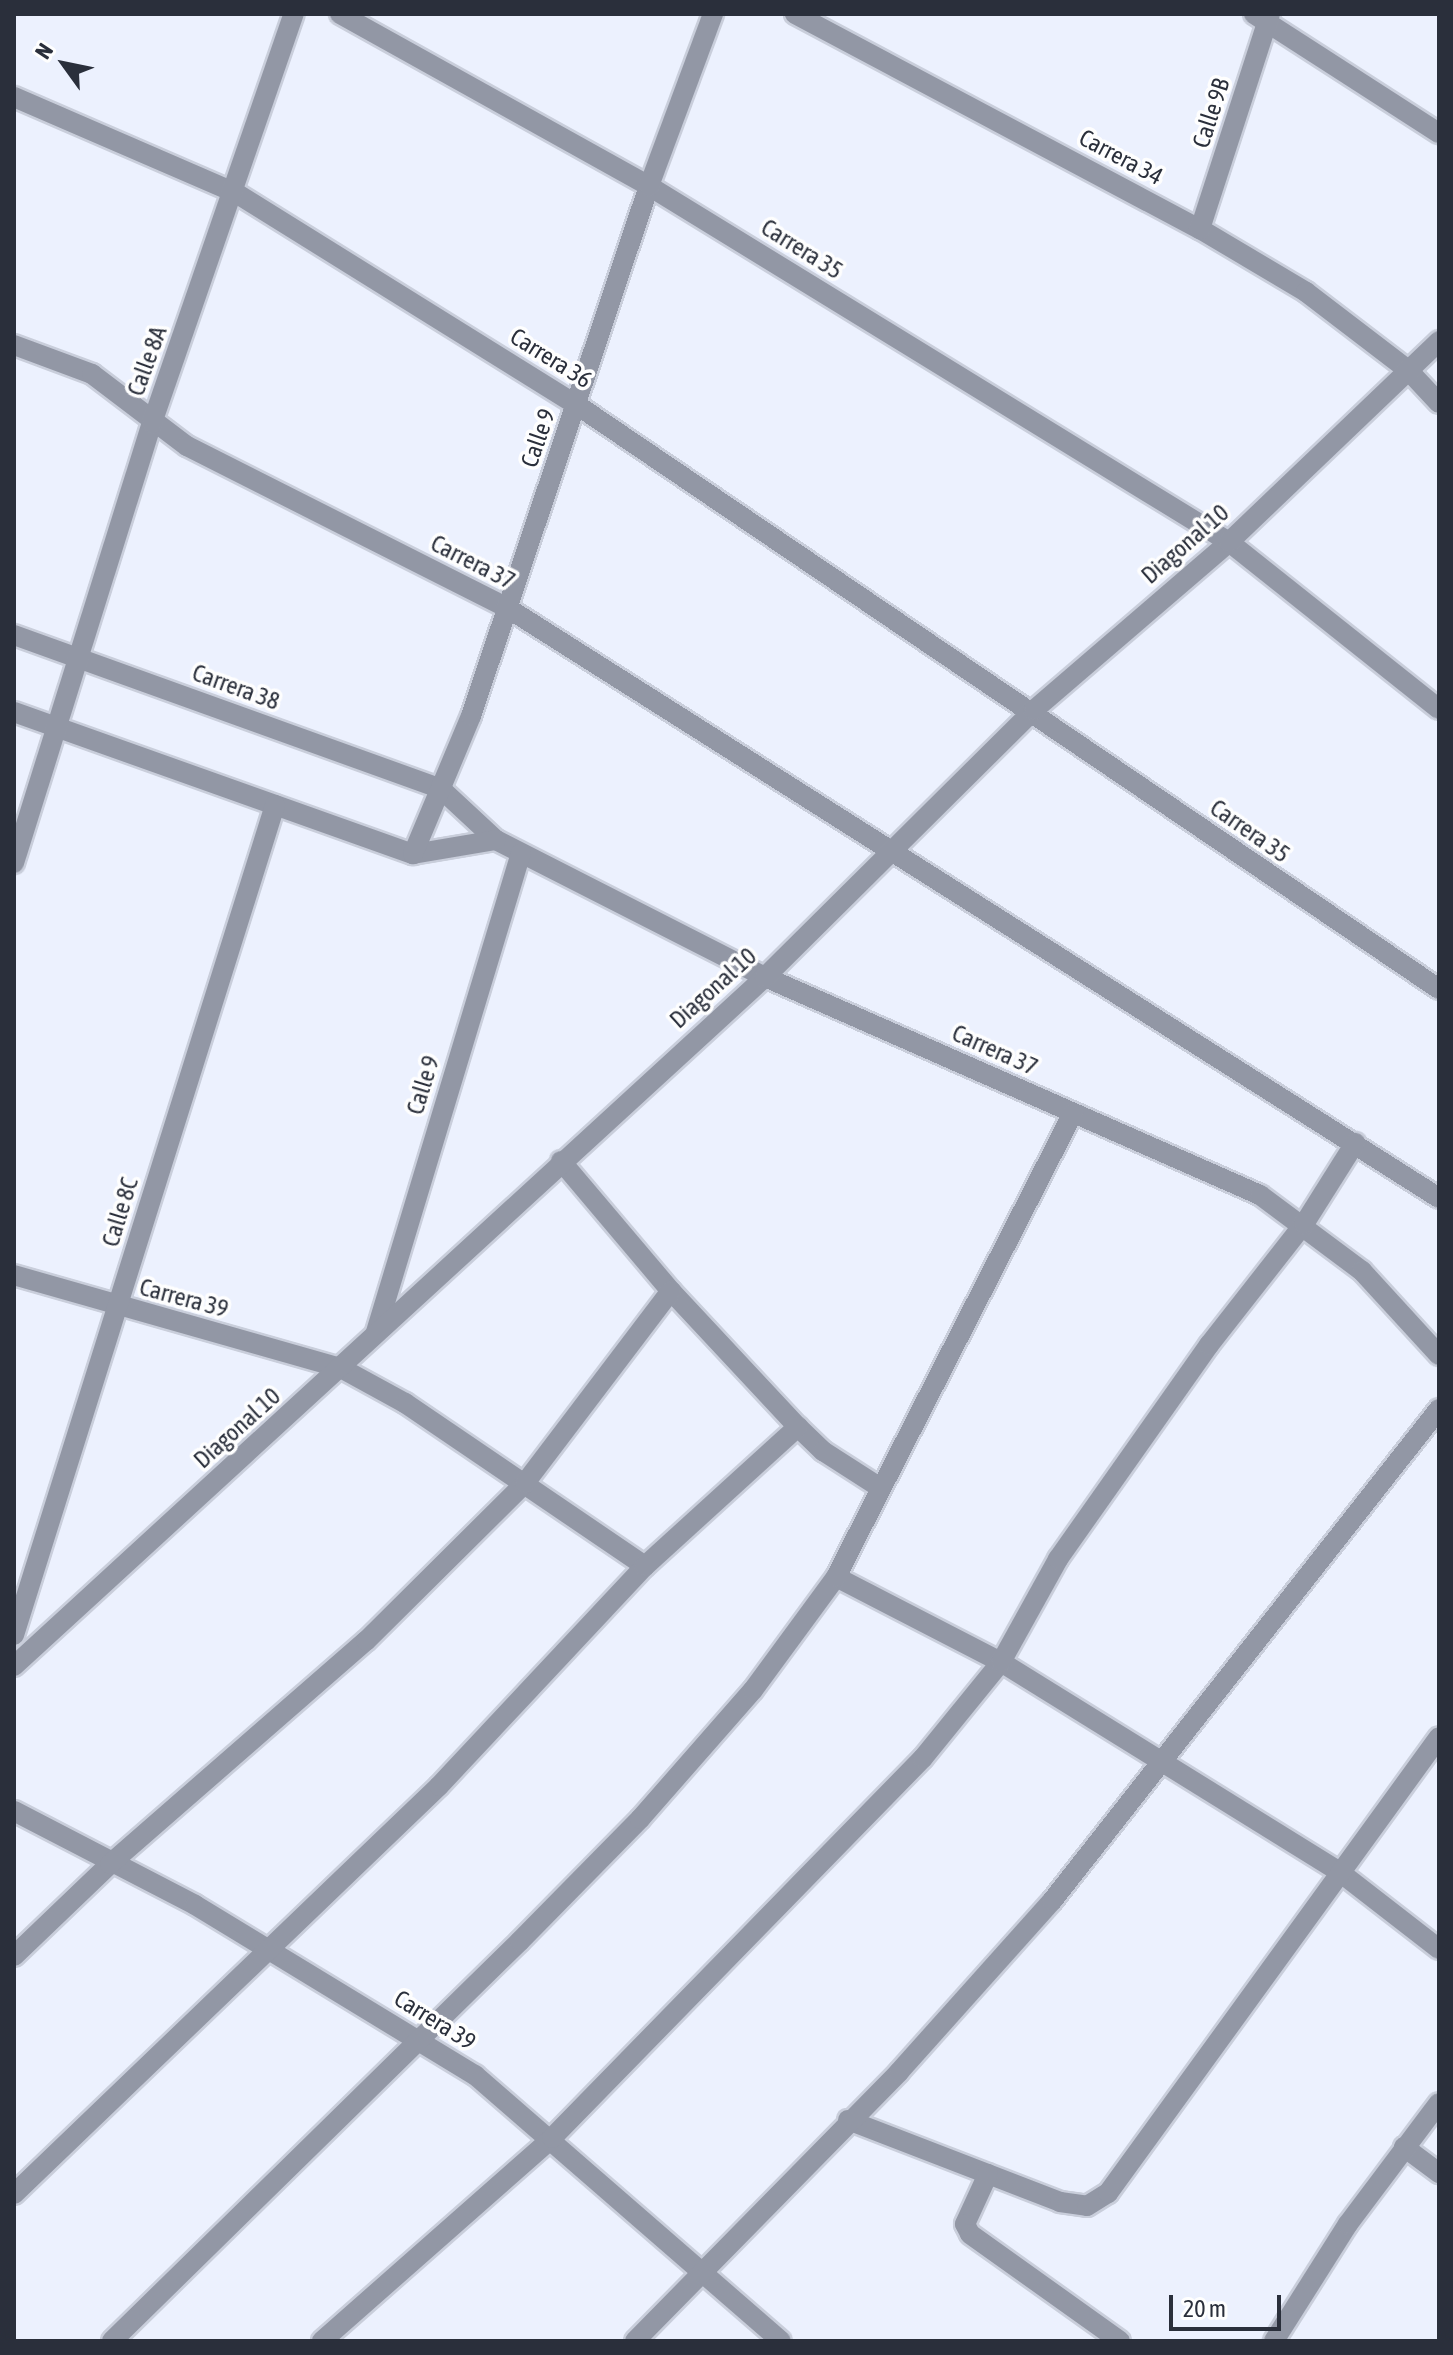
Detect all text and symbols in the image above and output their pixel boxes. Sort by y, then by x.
north arrow [24,24,104,104]
text: N [29,38,58,63]
street label: Calle 9B [1186,75,1236,151]
street label: Carrera 34 [1074,123,1168,191]
street label: Carrera 35 [756,213,848,285]
street label: Calle 8A [121,322,173,400]
street label: Carrera 36 [505,322,597,394]
street label: Calle 9 [515,405,561,471]
street label: Diagonal 10 [1135,498,1235,590]
street label: Carrera 37 [426,529,520,595]
street label: Carrera 38 [188,658,284,716]
street label: Carrera 35 [1205,793,1295,869]
street label: Diagonal 10 [664,942,762,1034]
street label: Carrera 37 [948,1018,1042,1082]
street label: Calle 9 [400,1052,446,1118]
street label: Calle 8C [96,1174,144,1250]
street label: Carrera 39 [137,1272,231,1324]
street label: Diagonal 10 [188,1382,286,1474]
street label: Carrera 39 [389,1984,481,2056]
scale bar [1173,2279,1285,2329]
text: 20 m [1183,2295,1226,2322]

